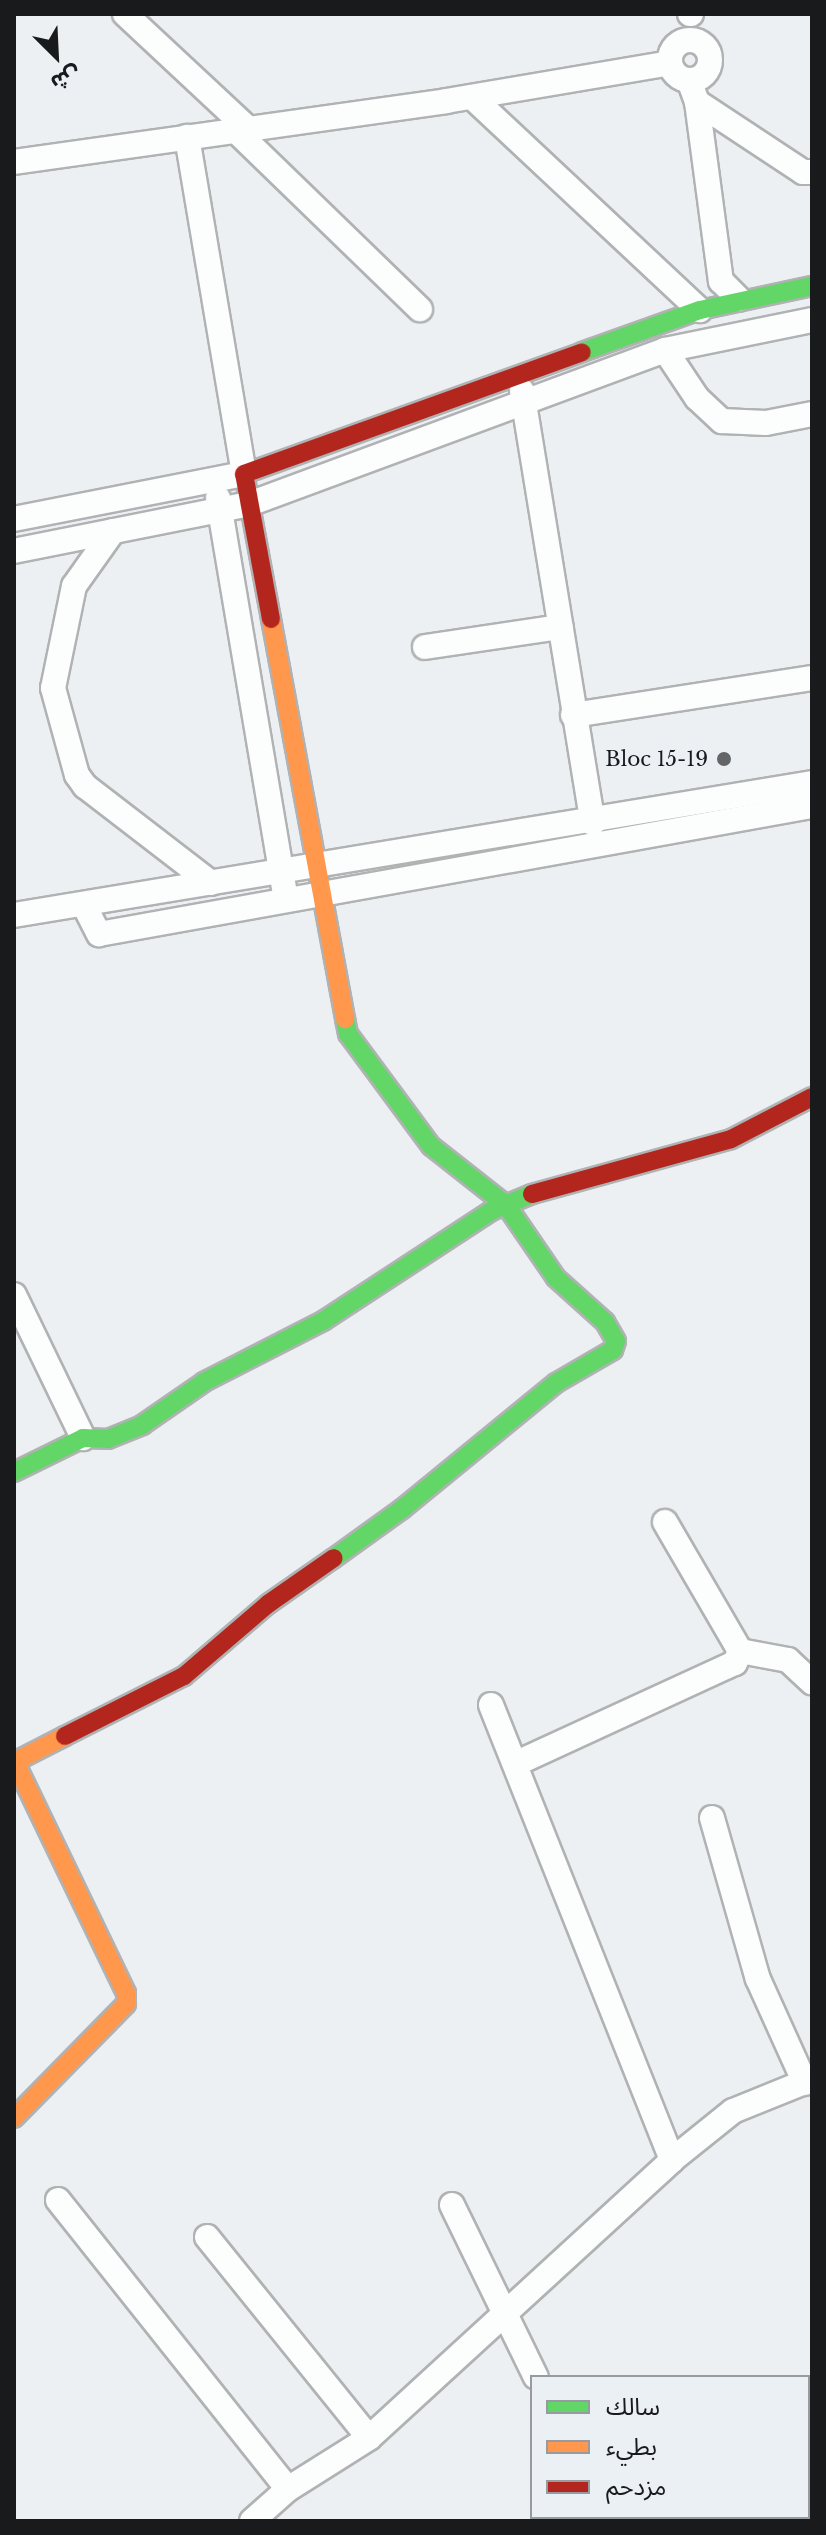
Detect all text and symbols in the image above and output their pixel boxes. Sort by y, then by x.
north arrow [16,16,96,96]
text: ش [47,60,85,97]
place label: Bloc 15-19 [605,747,708,771]
marker: Bloc 15-19 [715,750,733,768]
legend [530,2375,810,2519]
text: سالك [606,2392,660,2421]
text: بطيء [606,2432,657,2461]
text: مزدحم [606,2472,666,2501]

